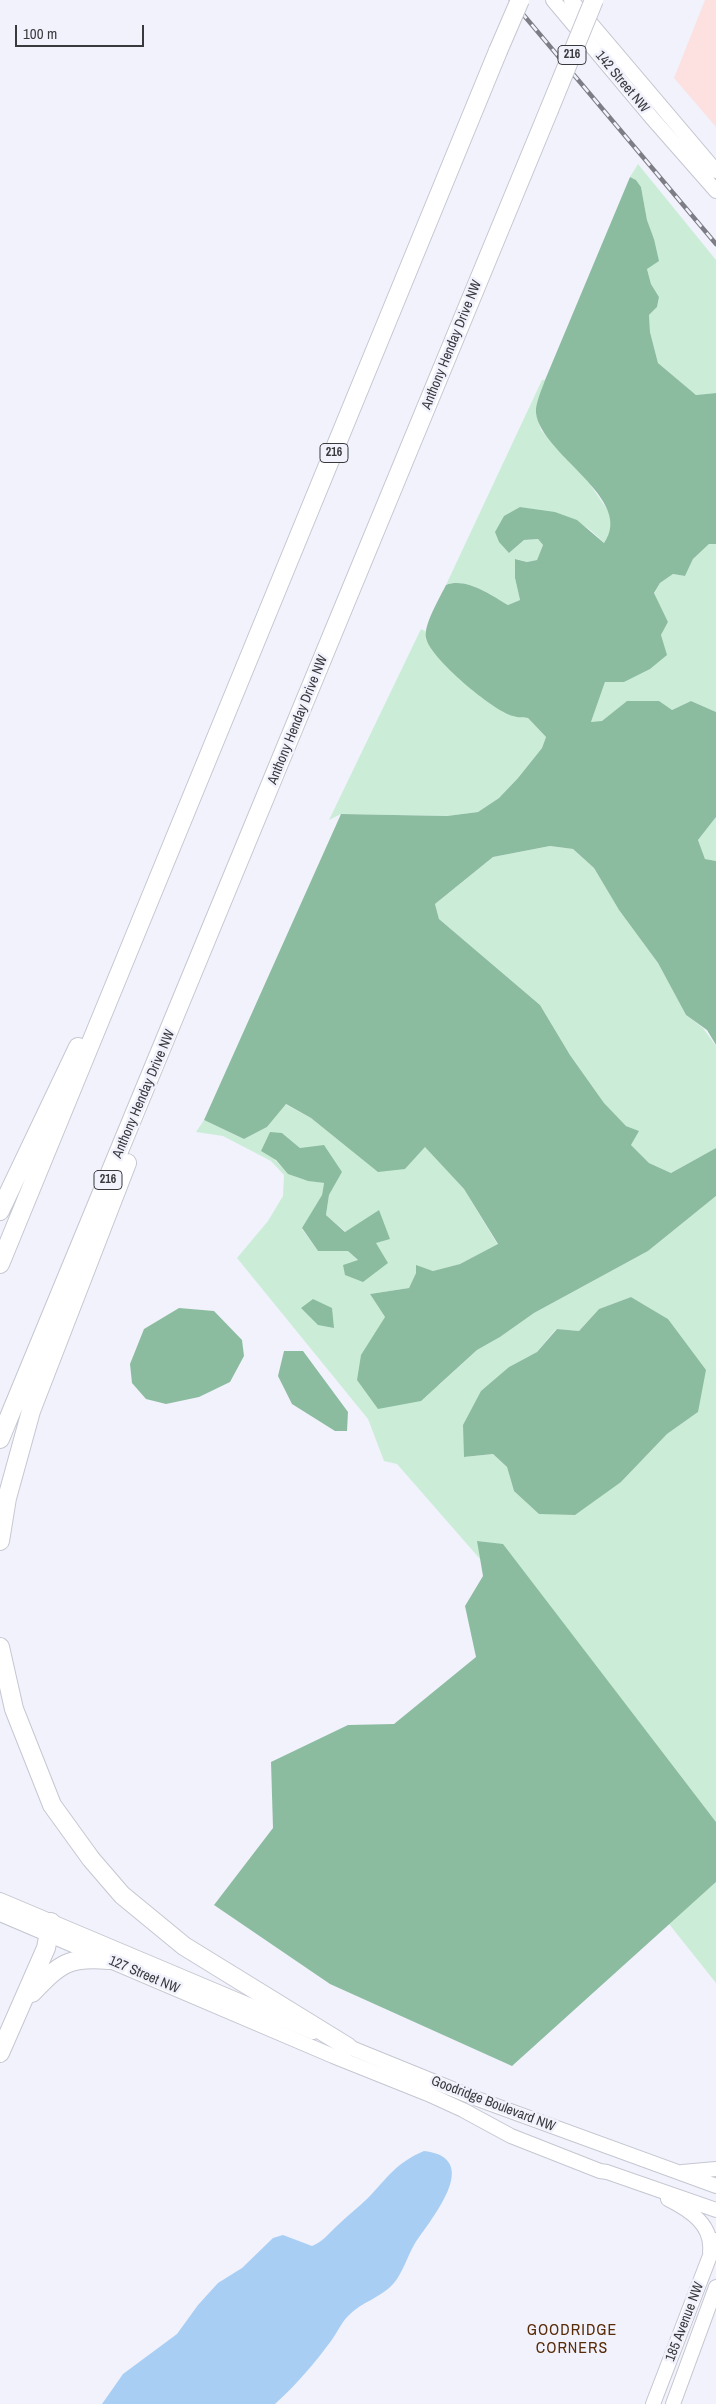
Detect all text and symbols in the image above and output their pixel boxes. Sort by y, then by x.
scale bar [18,15,146,47]
text: 100 m [23,23,57,44]
road number: 216 [558,46,586,64]
street label: 142 Street NW [591,48,653,116]
street label: Anthony Henday Drive NW [418,278,486,412]
road number: 216 [320,443,348,462]
street label: Anthony Henday Drive NW [264,653,332,787]
street label: Anthony Henday Drive NW [109,1027,179,1161]
road number: 216 [94,1170,122,1190]
street label: 127 Street NW [106,1953,182,1997]
street label: Goodridge Boulevard NW [429,2073,557,2135]
street label: 185 Avenue NW [662,2280,708,2364]
district label: GOODRIDGE CORNERS [526,2321,618,2359]

